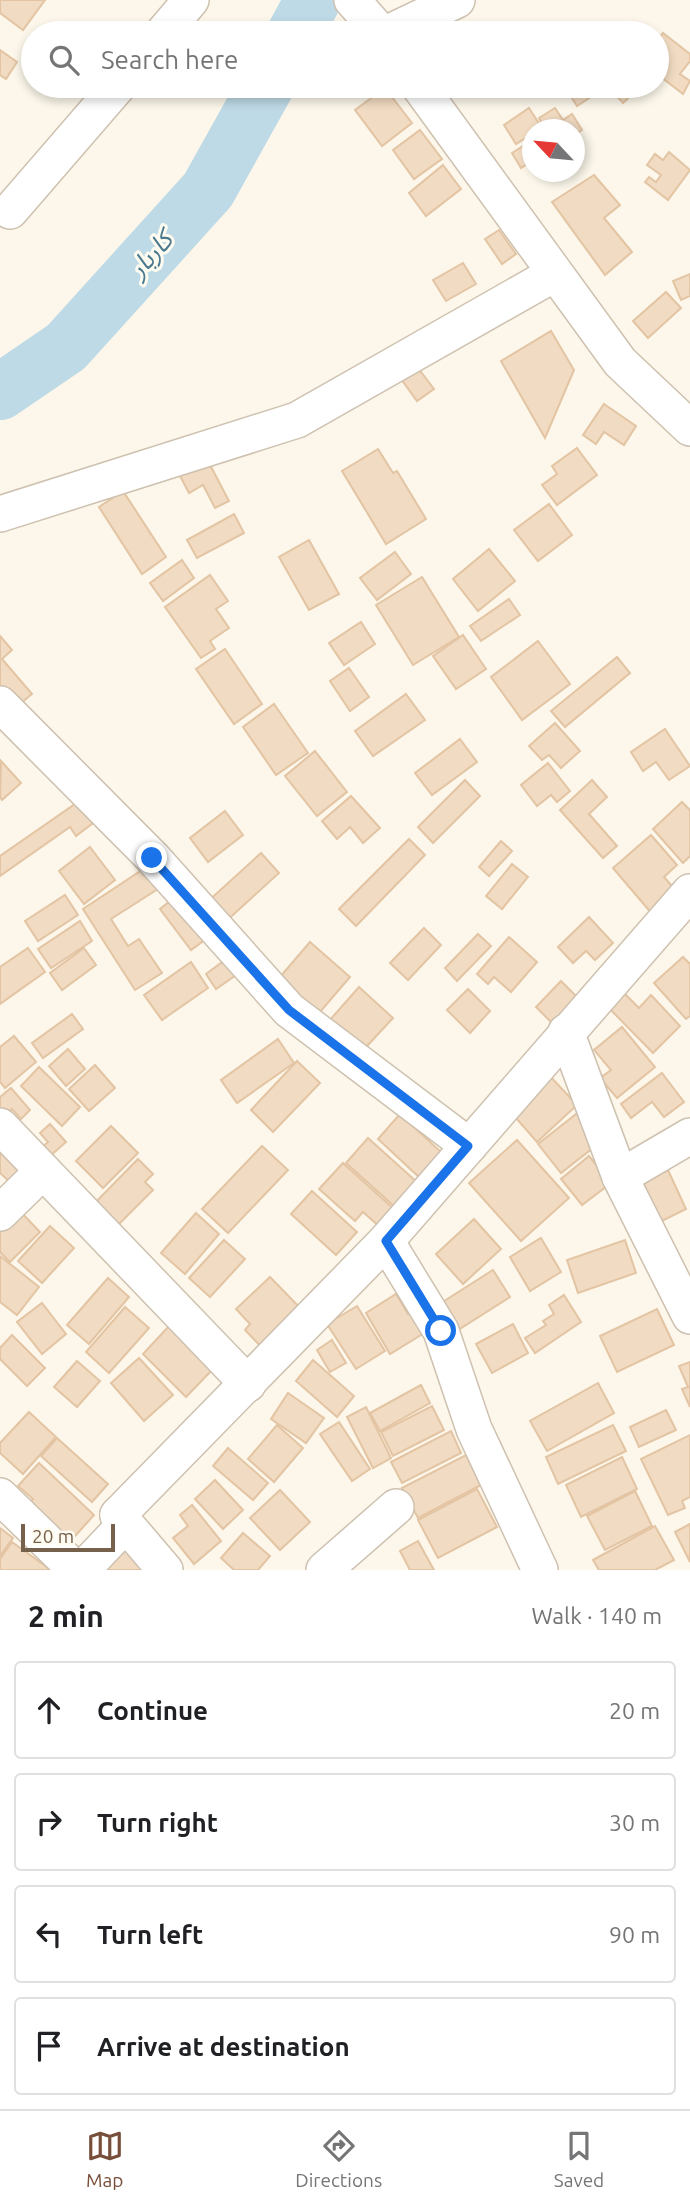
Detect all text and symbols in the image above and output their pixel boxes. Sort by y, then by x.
search box [21,21,669,98]
icon: search [45,41,83,79]
text: Search here [101,45,238,74]
north arrow [522,119,585,182]
water label: کاربار [121,221,182,285]
route end [136,842,167,873]
route start [425,1315,456,1346]
scale bar [21,1521,116,1553]
text: 20 m [32,1525,74,1547]
text: 2 min [28,1599,104,1633]
text: Walk · 140 m [531,1603,662,1628]
icon: ahead [30,1691,68,1729]
text: Continue [97,1696,208,1725]
text: 20 m [609,1698,660,1723]
icon: right [30,1803,68,1841]
text: Turn right [97,1808,218,1837]
text: 30 m [609,1810,660,1835]
icon: left [30,1915,68,1953]
text: Turn left [97,1920,203,1949]
text: 90 m [609,1922,660,1947]
icon: arrive [30,2027,68,2065]
text: Arrive at destination [97,2032,350,2061]
tab: Map [86,2127,124,2191]
tab: Directions [295,2127,382,2191]
tab: Saved [554,2127,604,2191]

